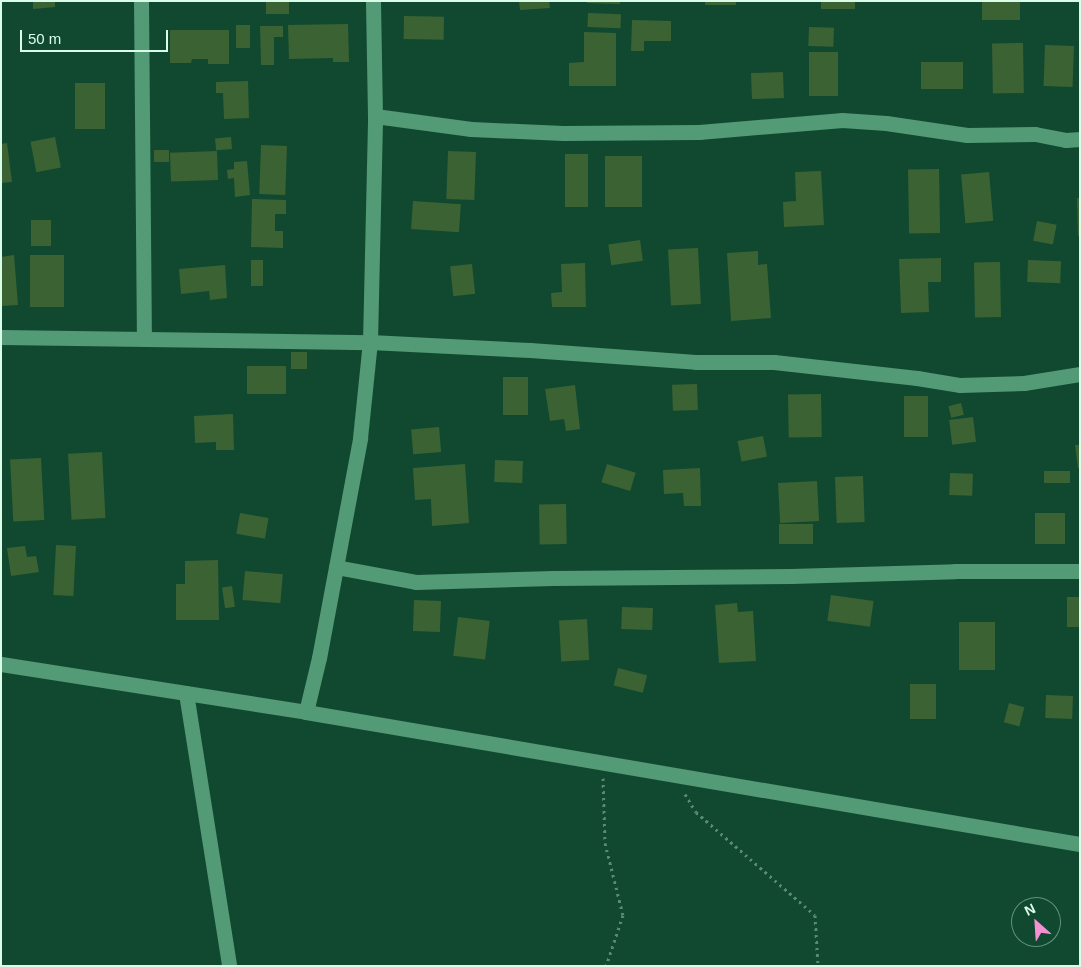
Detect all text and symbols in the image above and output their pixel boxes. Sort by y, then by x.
scale bar [22,20,170,52]
text: 50 m [28,30,61,47]
north arrow [1011,897,1061,947]
text: N [1022,900,1038,919]

